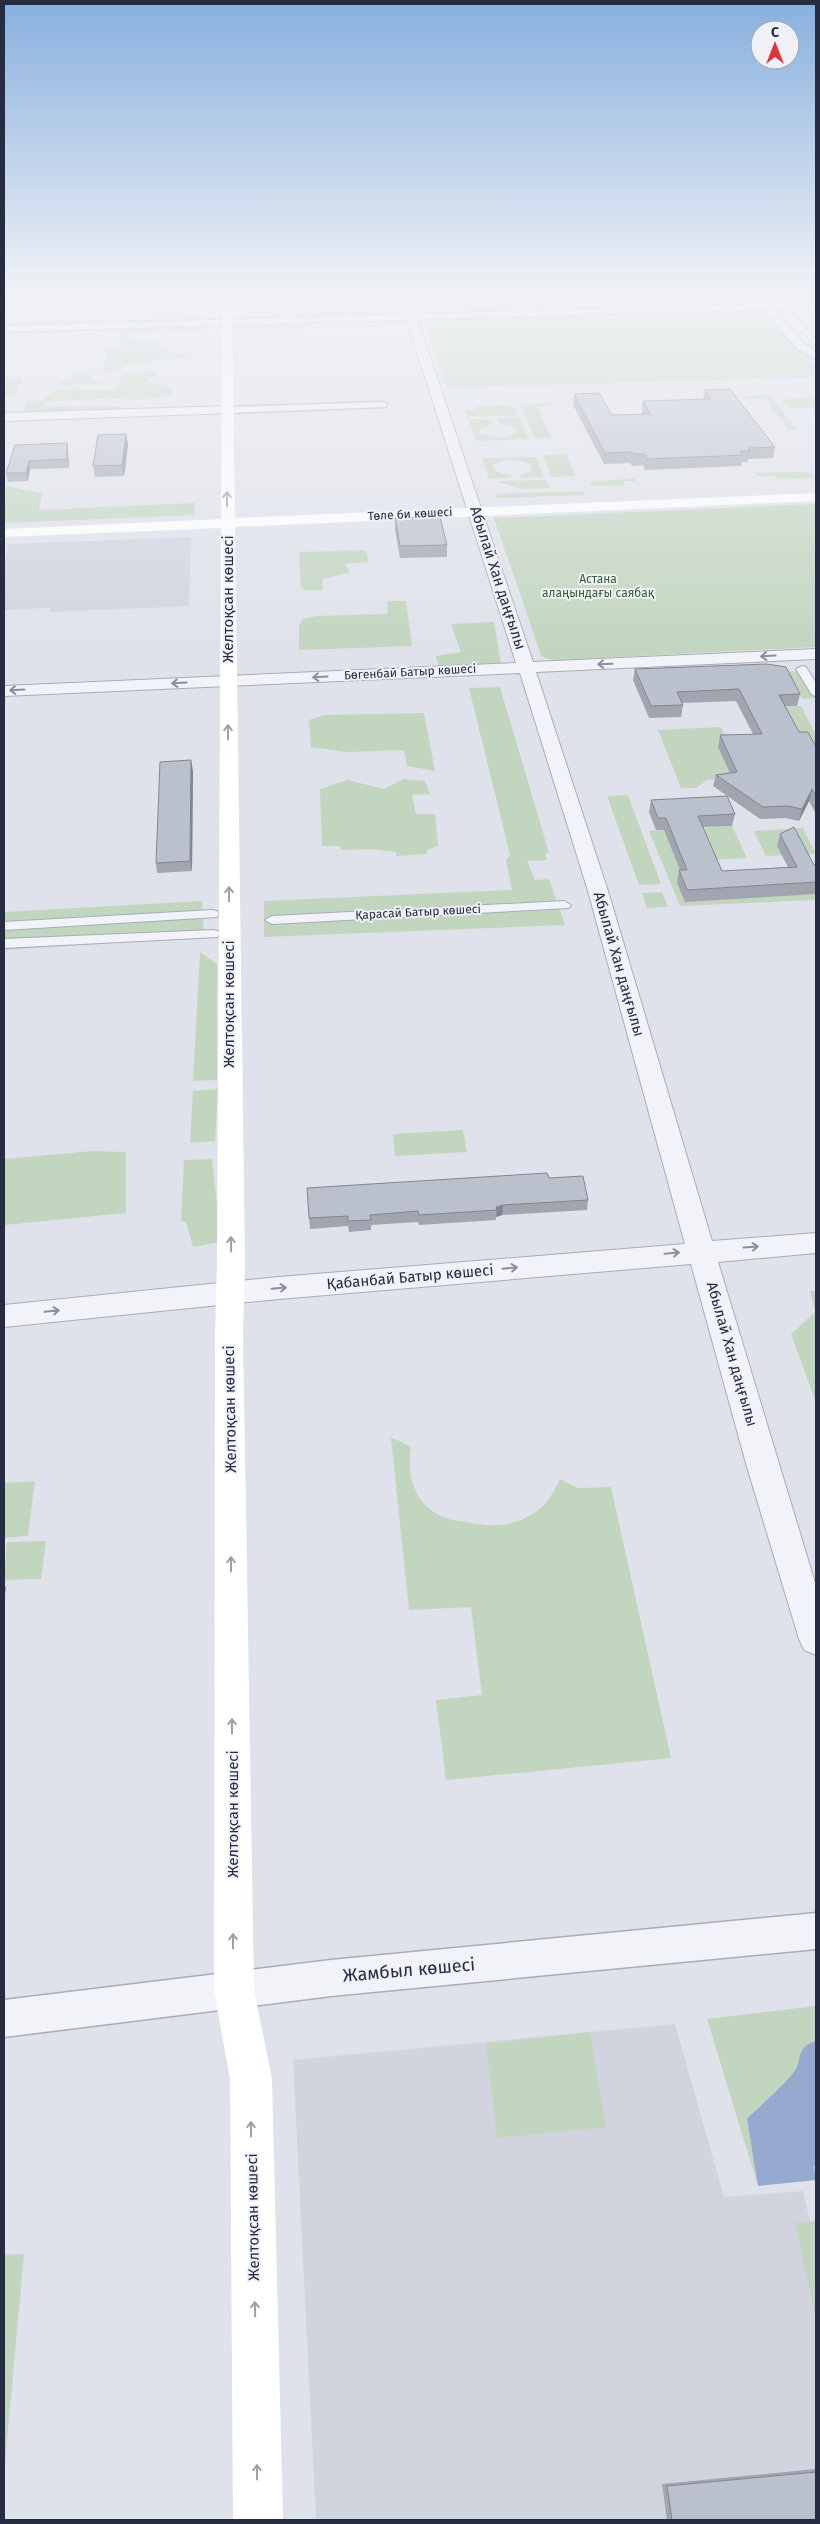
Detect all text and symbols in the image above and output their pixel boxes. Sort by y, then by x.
north arrow [750,20,800,70]
text: С [771,24,779,41]
one-way arrow [223,492,232,508]
street label: Абылай Хан даңғылы [466,504,530,652]
street label: Төле би көшесі [367,505,453,523]
street label: Желтоқсан көшесі [219,535,237,663]
park label: Астана алаңындағы саябақ [542,572,655,600]
one-way arrow [760,652,776,661]
one-way arrow [597,659,614,669]
street label: Бөгенбай Батыр көшесі [344,662,476,682]
one-way arrow [313,672,329,681]
one-way arrow [172,678,188,687]
one-way arrow [9,686,25,695]
one-way arrow [223,724,233,740]
one-way arrow [224,887,234,903]
street label: Абылай Хан даңғылы [590,890,648,1038]
street label: Қарасай Батыр көшесі [355,902,481,922]
street label: Желтоқсан көшесі [220,940,238,1068]
one-way arrow [226,1236,236,1252]
one-way arrow [743,1243,759,1252]
one-way arrow [664,1249,680,1258]
street label: Қабанбай Батыр көшесі [326,1261,494,1293]
one-way arrow [502,1263,518,1272]
street label: Абылай Хан даңғылы [703,1280,761,1428]
one-way arrow [271,1283,287,1293]
one-way arrow [44,1306,60,1316]
street label: Желтоқсан көшесі [220,1345,240,1473]
one-way arrow [226,1556,236,1572]
one-way arrow [227,1718,237,1734]
street label: Желтоқсан көшесі [224,1750,242,1878]
one-way arrow [228,1933,238,1950]
street label: Жамбыл көшесі [342,1953,476,1987]
one-way arrow [247,2121,256,2137]
street label: Желтоқсан көшесі [243,2153,263,2281]
one-way arrow [250,2301,259,2317]
one-way arrow [253,2464,262,2480]

